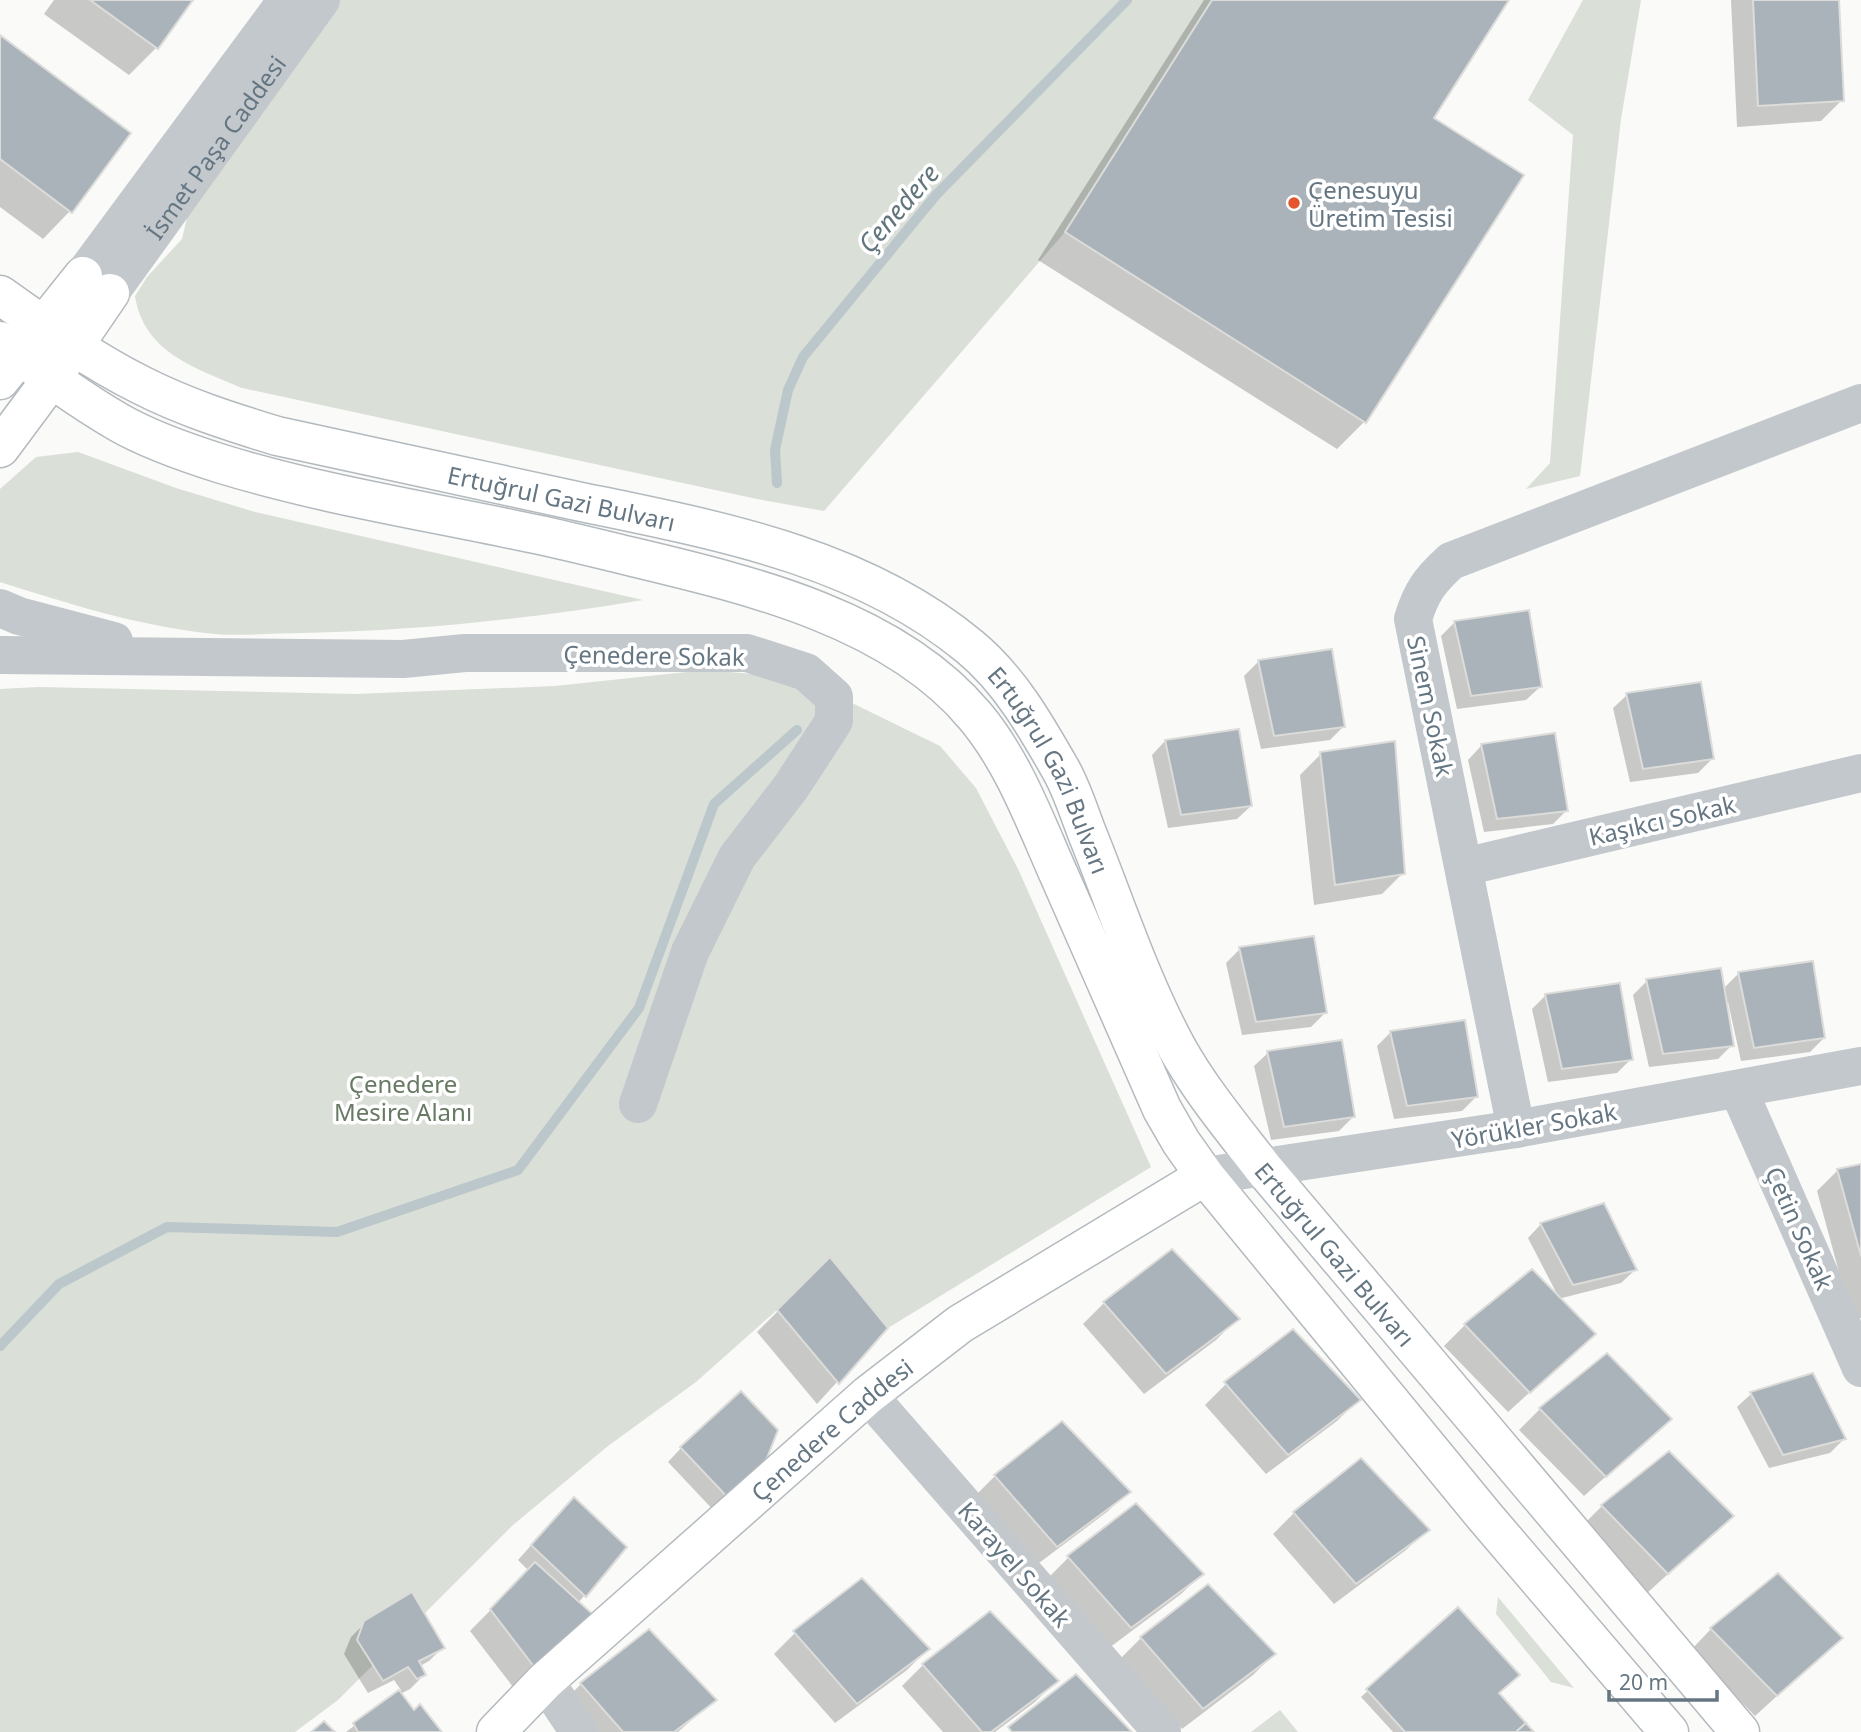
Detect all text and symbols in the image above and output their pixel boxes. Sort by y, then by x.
street label: İsmet Paşa Caddesi [138,48,293,246]
water label: Çenedere [849,156,947,260]
place label: Çenesuyu Üretim Tesisi [1308,173,1453,234]
marker: Çenesuyu Üretim Tesisi [1286,195,1302,211]
street label: Ertuğrul Gazi Bulvarı [445,457,679,538]
street label: Sinem Sokak [1400,633,1462,780]
street label: Çenedere Sokak [563,637,745,673]
street label: Ertuğrul Gazi Bulvarı [981,659,1118,878]
street label: Kaşıkcı Sokak [1585,787,1739,853]
park label: Çenedere Mesire Alanı [334,1067,472,1128]
street label: Yörükler Sokak [1449,1094,1619,1156]
street label: Ertuğrul Gazi Bulvarı [1248,1155,1423,1353]
street label: Çetin Sokak [1758,1161,1842,1295]
street label: Çenedere Caddesi [743,1350,919,1508]
street label: Karayel Sokak [951,1494,1079,1634]
scale bar [1609,1658,1717,1702]
text: 20 m [1619,1668,1668,1696]

